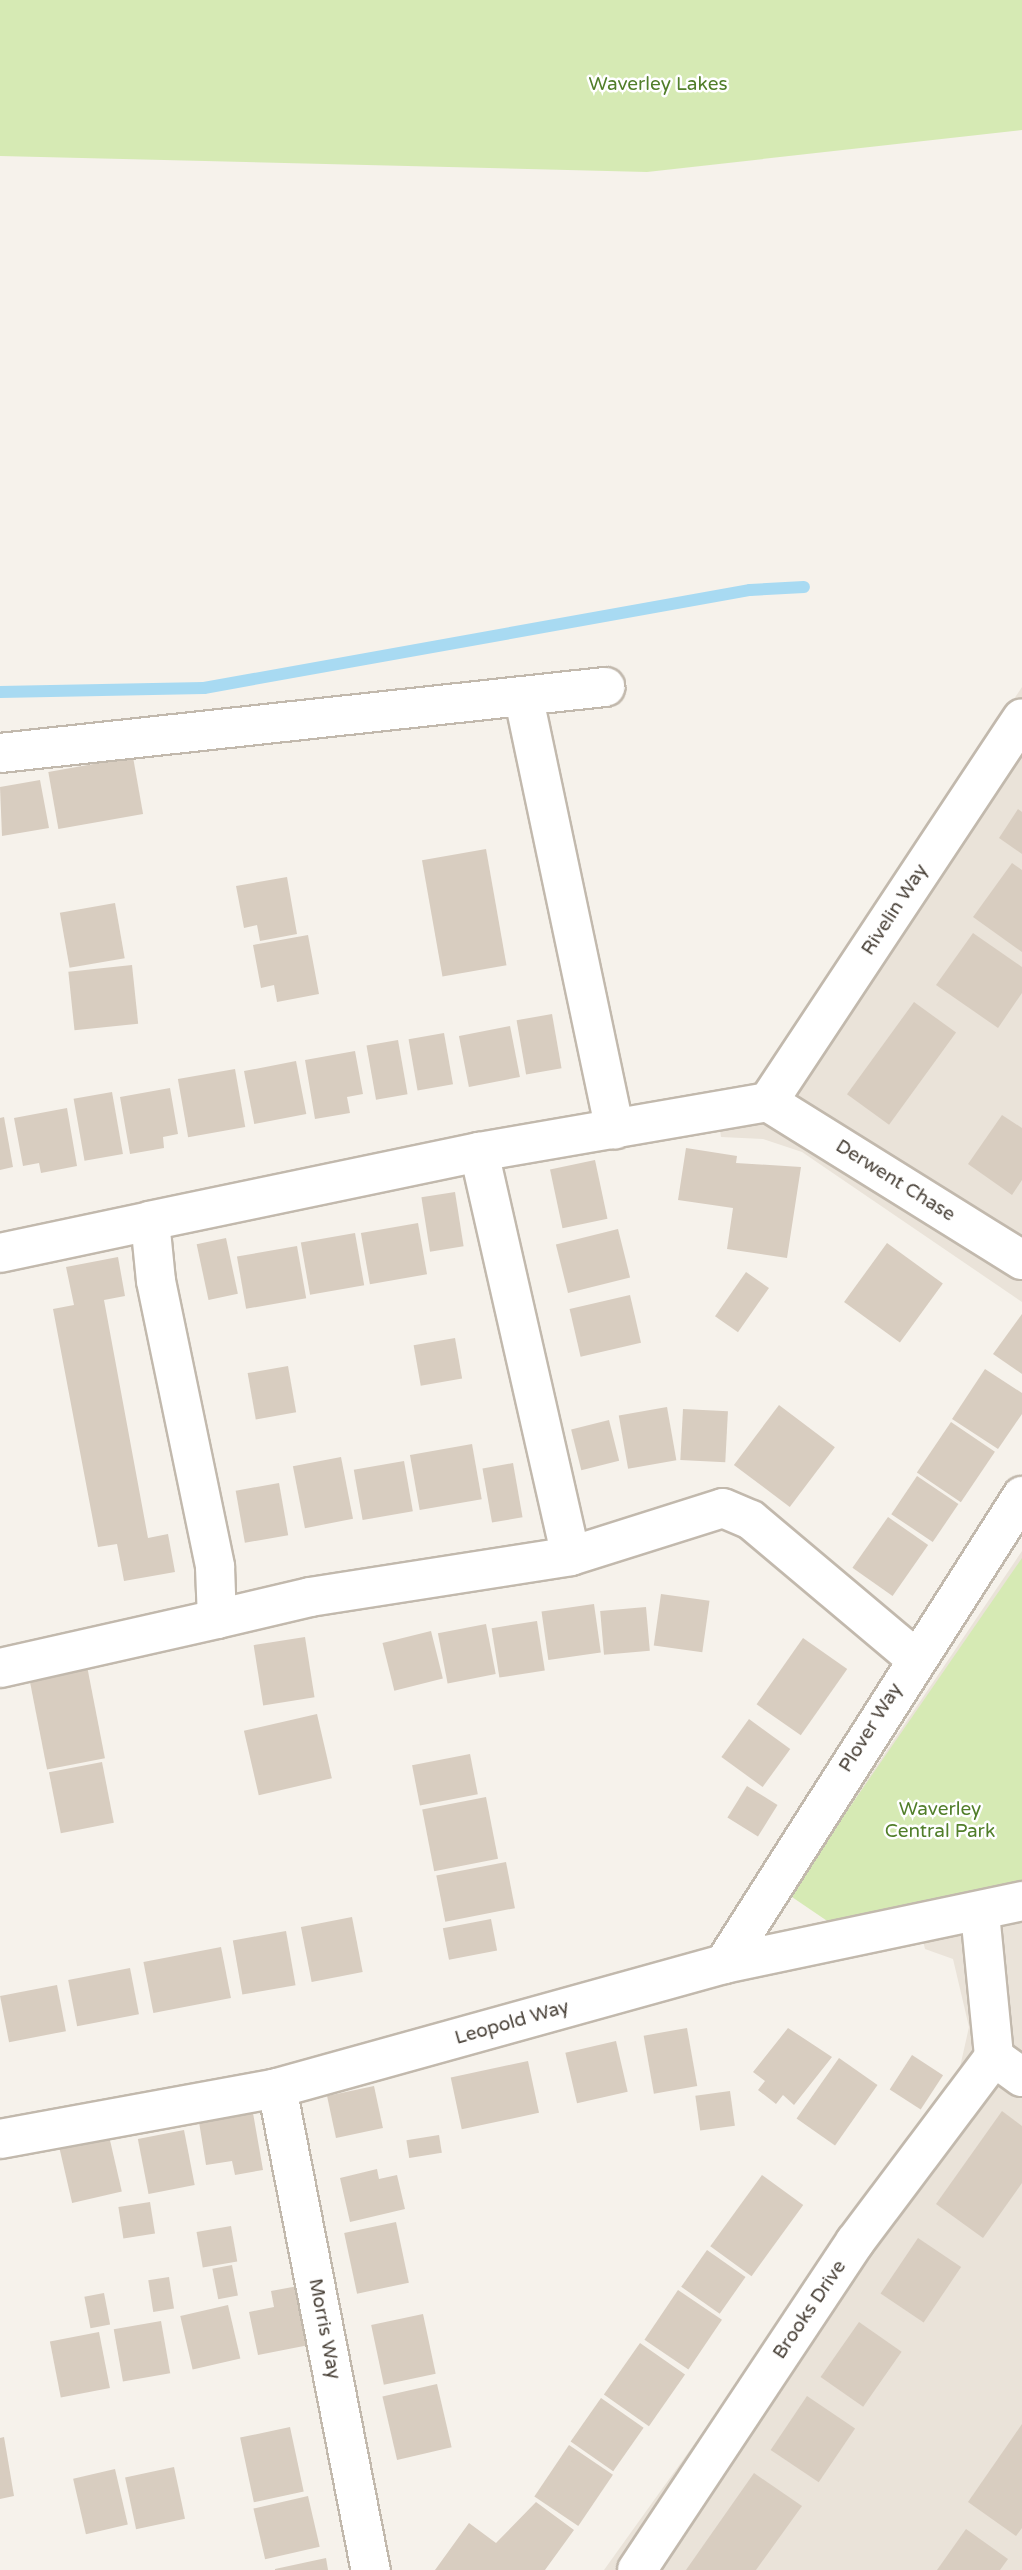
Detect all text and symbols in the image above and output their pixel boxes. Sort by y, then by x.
park label: Waverley Lakes [588,74,728,96]
street label: Rivelin Way [857,860,933,960]
street label: Derwent Chase [831,1135,959,1227]
street label: Plover Way [835,1679,907,1777]
park label: Waverley Central Park [885,1799,995,1843]
street label: Leopold Way [452,1996,572,2050]
street label: Brooks Drive [769,2256,851,2364]
street label: Morris Way [303,2277,345,2381]

